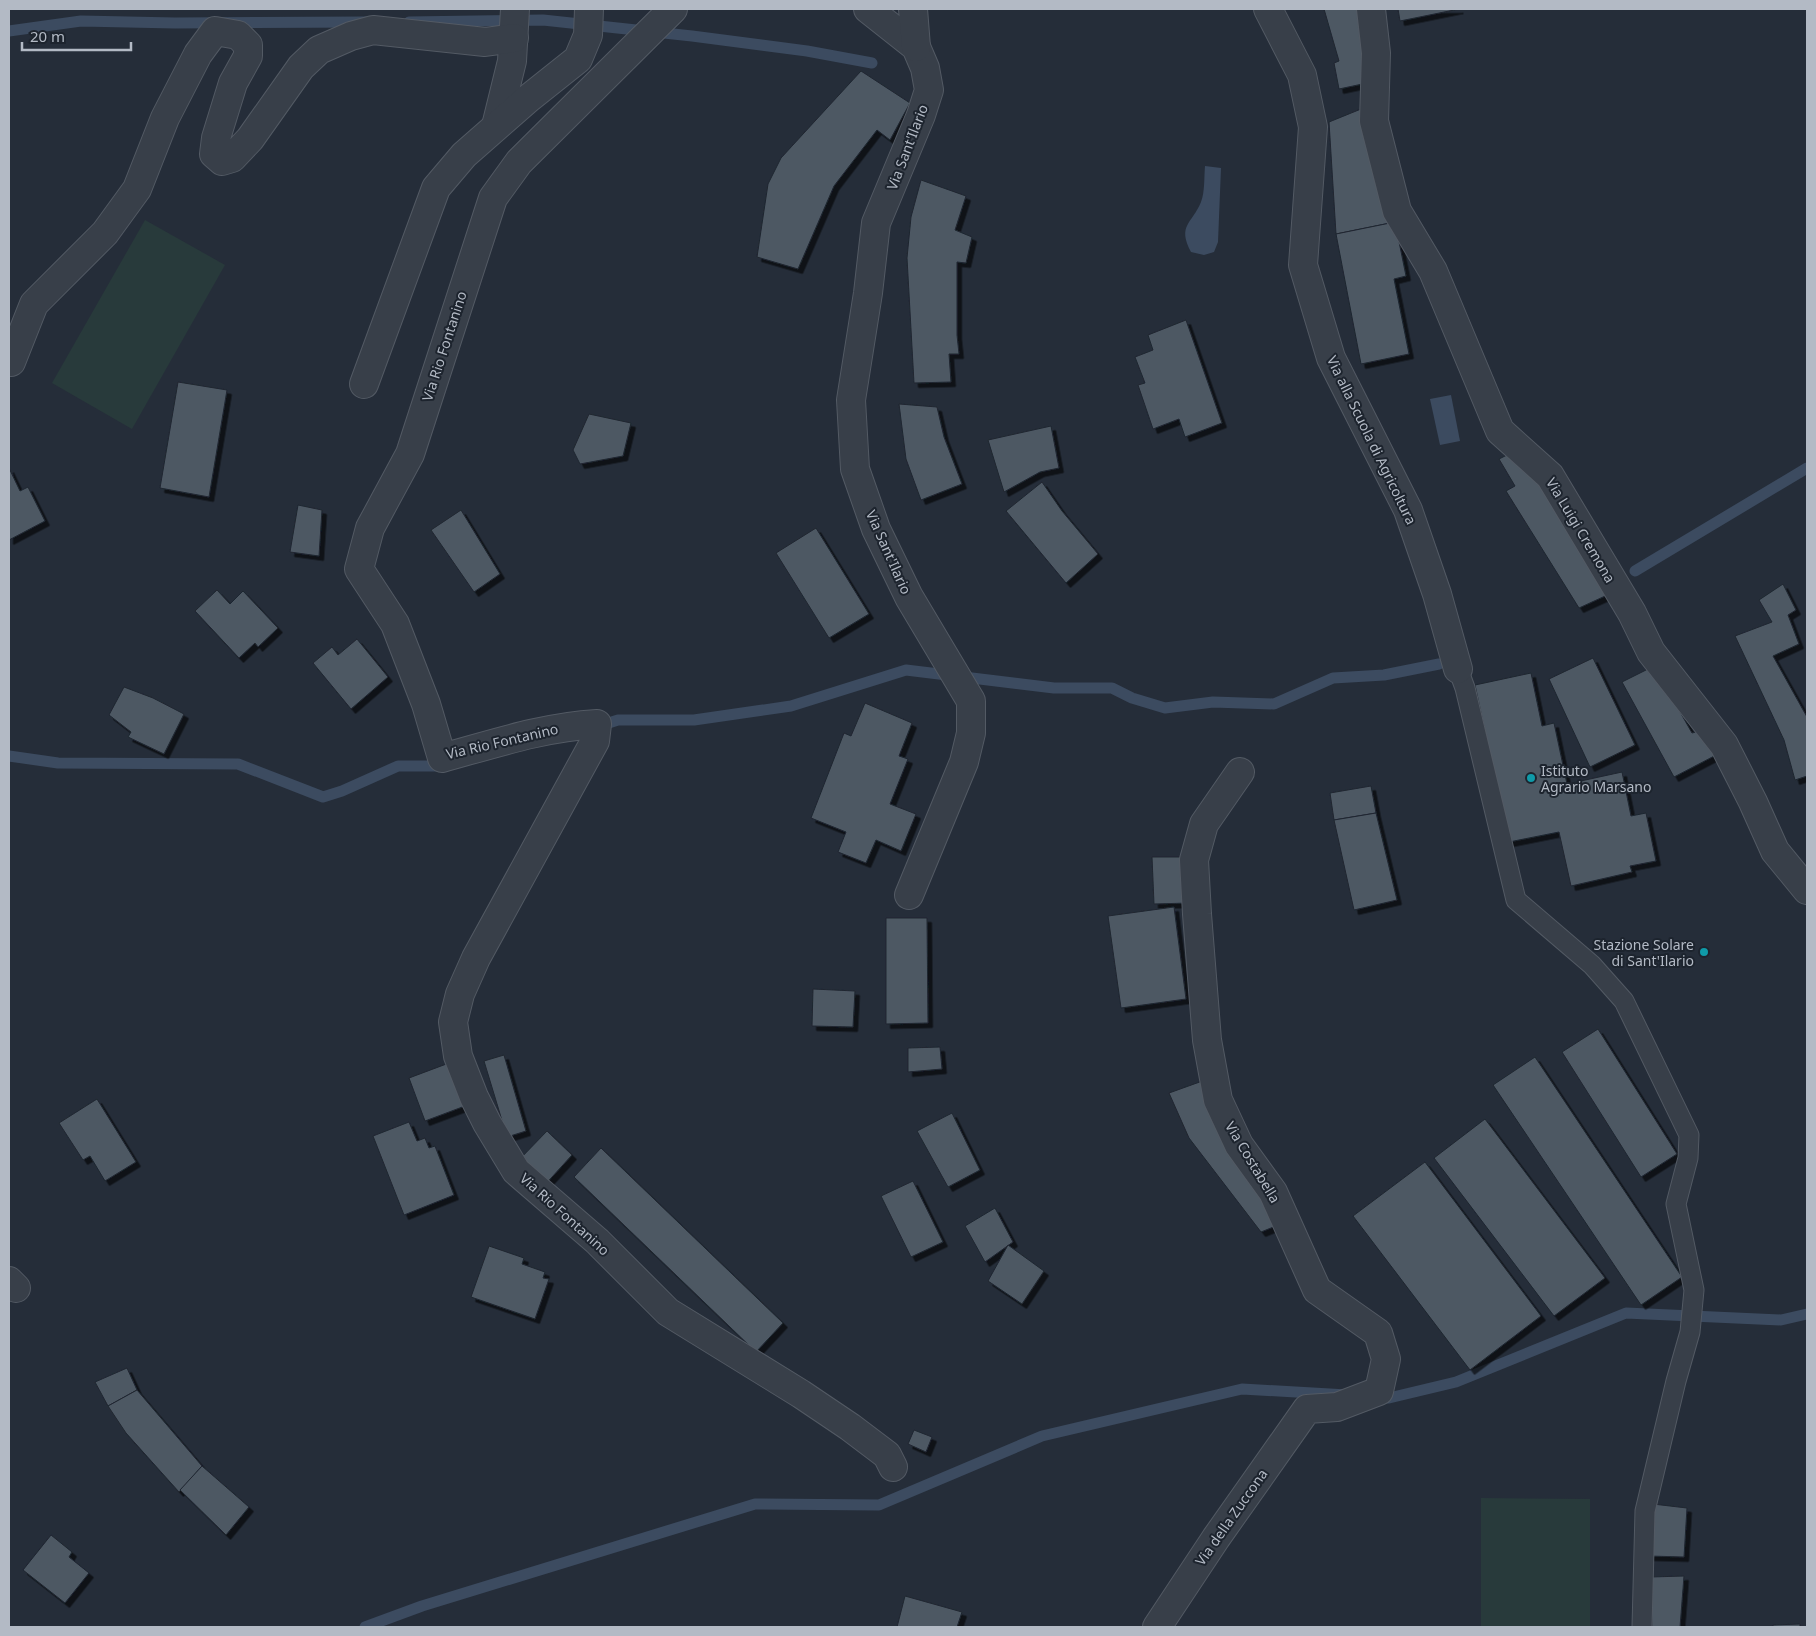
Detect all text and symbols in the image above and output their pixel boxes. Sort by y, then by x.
scale bar [22,20,131,52]
text: 20 m [30,26,65,46]
street label: Via Sant'Ilario [882,101,932,193]
street label: Via Rio Fontanino [417,289,471,403]
street label: Via alla Scuola di Agricoltura [1323,353,1421,527]
street label: Via Luigi Cremona [1542,474,1620,586]
street label: Via Sant'Ilario [862,507,916,597]
street label: Via Rio Fontanino [444,719,560,763]
place label: Istituto Agrario Marsano [1541,761,1651,796]
marker: Istituto Agrario Marsano [1525,772,1537,784]
place label: Stazione Solare di Sant'Ilario [1594,935,1694,970]
marker: Stazione Solare di Sant'Ilario [1698,946,1710,958]
street label: Via Costabella [1221,1118,1285,1206]
street label: Via Rio Fontanino [516,1169,614,1259]
street label: Via della Zuccona [1191,1465,1271,1569]

